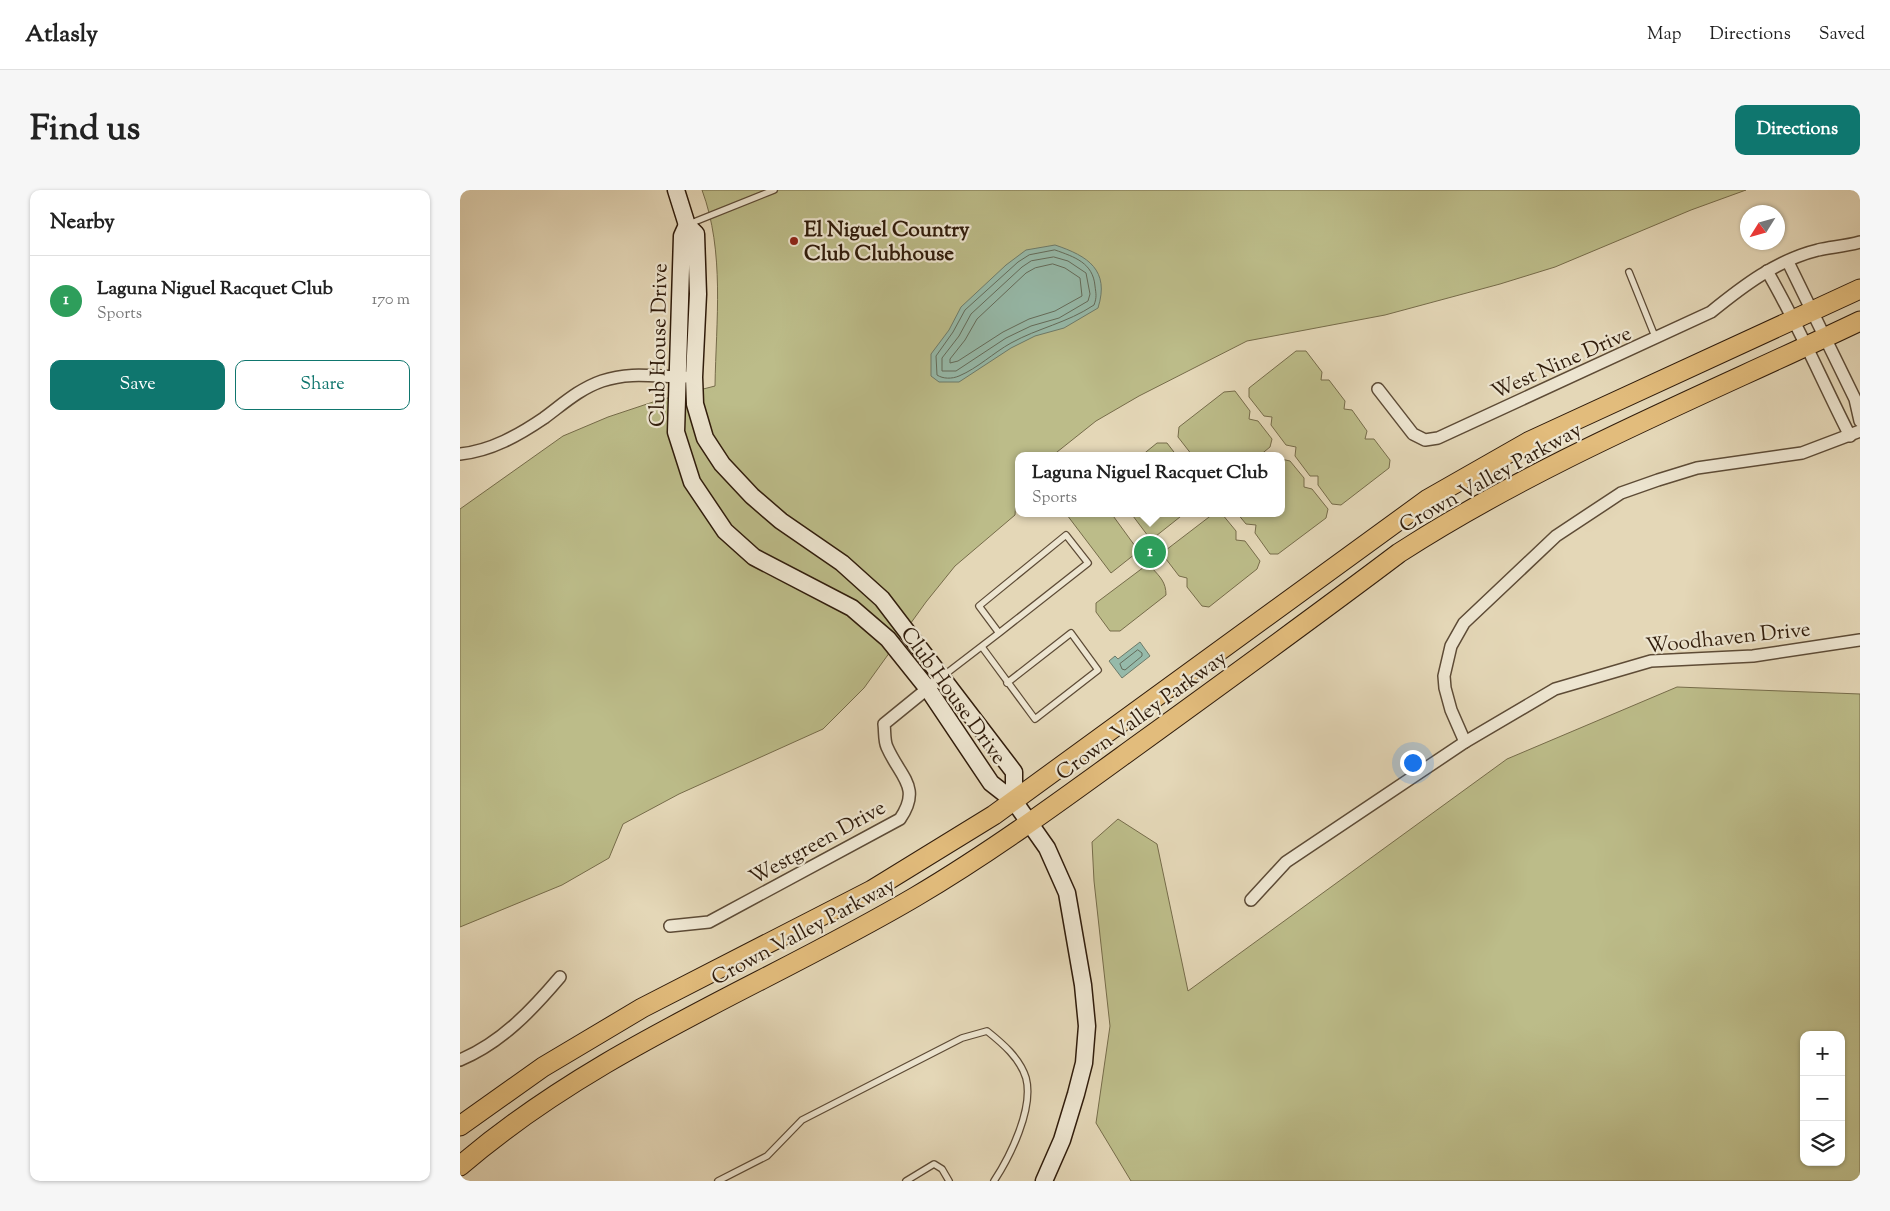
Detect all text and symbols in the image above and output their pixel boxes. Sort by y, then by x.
text: Atlasly [25,18,98,52]
text: Map [1647,22,1682,48]
text: Directions [1710,22,1791,48]
text: Saved [1819,22,1865,48]
text: Find us [30,105,140,156]
button: Directions [1735,105,1860,155]
north arrow [1740,205,1785,250]
text: Nearby [50,208,115,238]
place label: El Niguel Country Club Clubhouse [804,216,970,270]
marker: El Niguel Country Club Clubhouse [788,235,800,247]
street label: Club House Drive [644,263,676,427]
text: Laguna Niguel Racquet Club [97,276,333,303]
text: 1 [63,289,69,312]
text: 170 m [372,289,410,312]
text: Sports [97,303,142,326]
street label: West Nine Drive [1487,320,1637,408]
button: Save [50,360,225,410]
button: Share [235,360,410,410]
street label: Crown Valley Parkway [1394,416,1588,541]
popup [1015,452,1285,517]
text: Laguna Niguel Racquet Club [1032,460,1268,487]
text: Sports [1032,487,1077,510]
pin: 1 [1134,533,1166,571]
street label: Woodhaven Drive [1644,615,1812,663]
street label: Club House Drive [892,621,1013,771]
street label: Crown Valley Parkway [1051,644,1234,789]
your location [1400,750,1426,776]
street label: Westgreen Drive [744,794,892,894]
street label: Crown Valley Parkway [707,871,902,994]
map controls [1800,1031,1845,1166]
button: + [1800,1031,1845,1076]
button: − [1800,1076,1845,1121]
button: layers [1800,1121,1845,1166]

